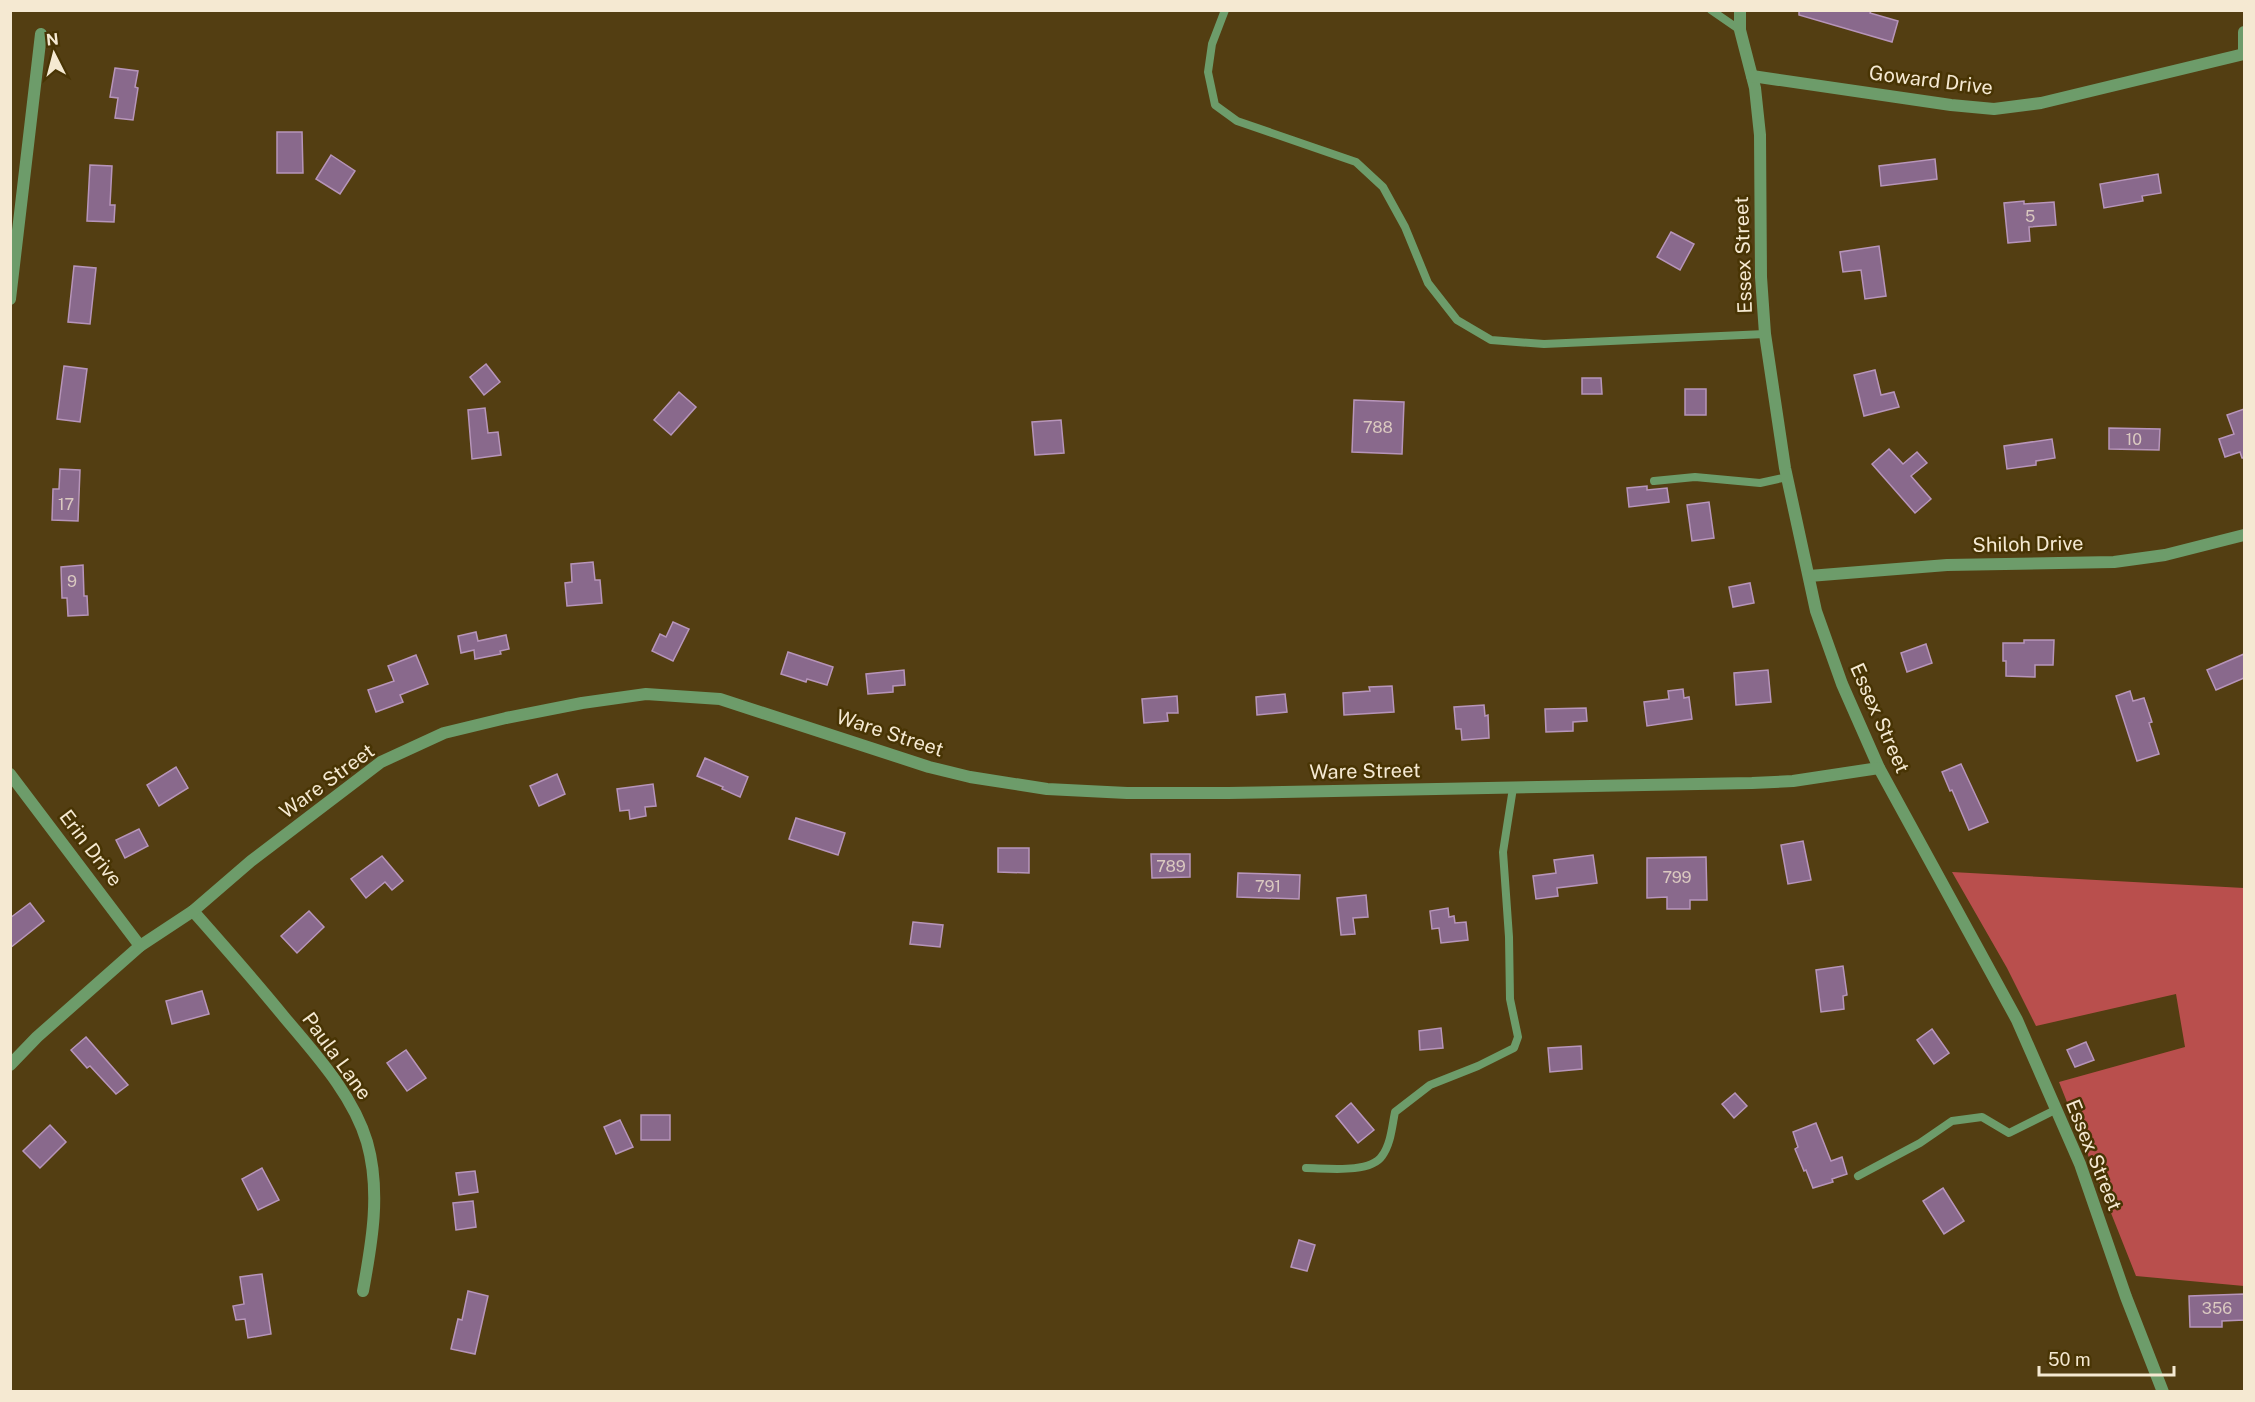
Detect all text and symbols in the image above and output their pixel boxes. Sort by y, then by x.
north arrow [24,24,84,84]
text: N [45,29,60,50]
street label: Goward Drive [1868,60,1994,100]
street label: Essex Street [1729,196,1757,314]
house number: 5 [2025,207,2035,226]
house number: 788 [1363,418,1393,437]
house number: 10 [2126,430,2142,449]
house number: 17 [58,495,74,514]
street label: Shiloh Drive [1972,531,2084,557]
house number: 9 [67,572,77,591]
street label: Essex Street [1845,659,1915,777]
street label: Ware Street [833,704,947,762]
street label: Ware Street [275,739,379,823]
street label: Ware Street [1309,758,1421,784]
street label: Erin Drive [55,805,127,891]
house number: 789 [1156,857,1186,876]
house number: 799 [1662,868,1692,887]
house number: 791 [1255,877,1281,896]
street label: Paula Lane [297,1008,377,1104]
street label: Essex Street [2061,1096,2127,1214]
house number: 356 [2202,1299,2232,1318]
scale bar [2039,1339,2174,1377]
text: 50 m [2048,1349,2091,1370]

